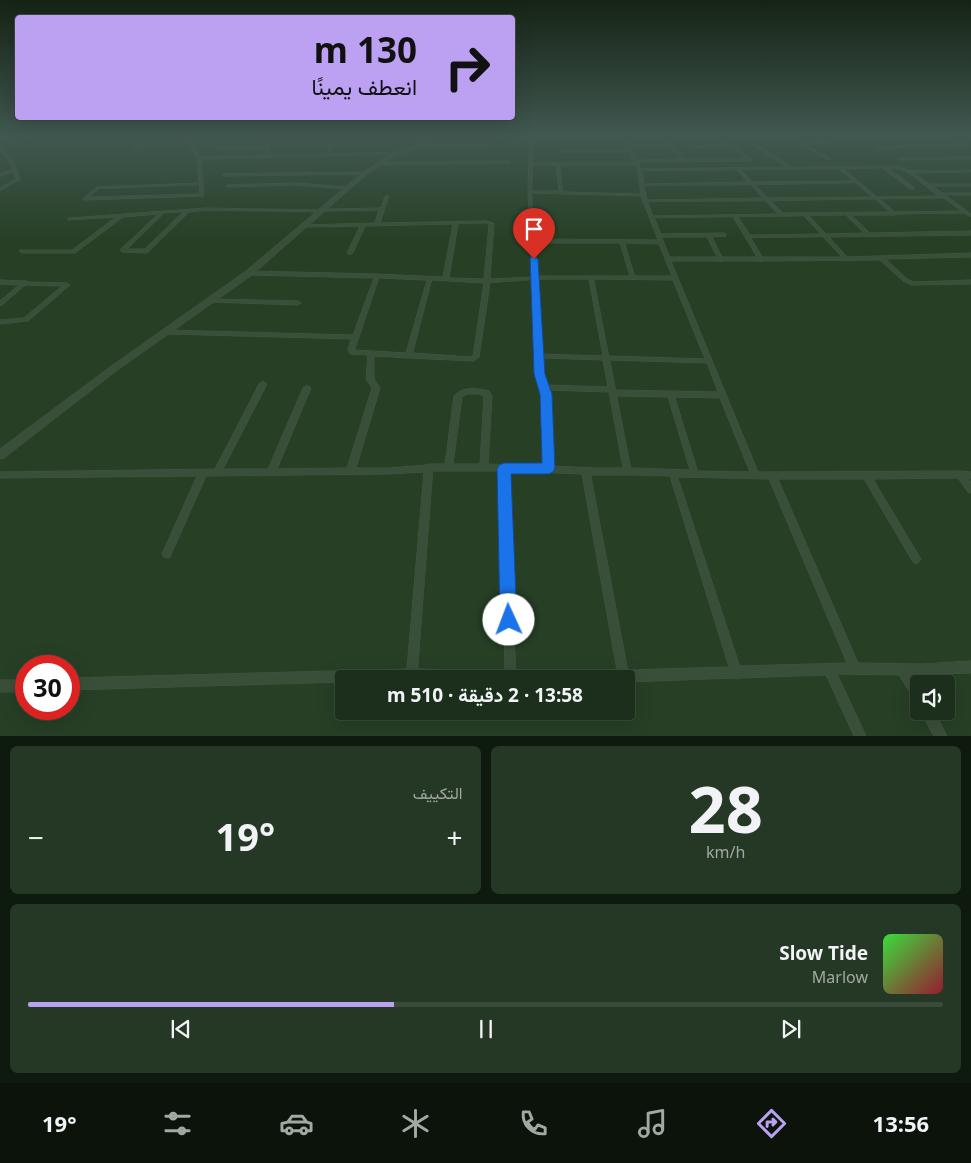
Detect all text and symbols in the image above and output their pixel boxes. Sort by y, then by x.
text: 130 m [314,26,417,73]
icon: right [435,35,500,100]
text: انعطف يمينًا [311,71,417,101]
pin [513,208,555,259]
icon: arrive [520,215,548,243]
position arrow [482,593,534,645]
speed limit sign: 30 [15,655,80,720]
map controls [910,675,955,720]
button: sound [910,675,955,720]
text: 13:58 · 2 دقيقة · 510 m [387,682,583,708]
text: 28 [689,764,763,852]
text: التكييف [413,782,463,804]
text: 19° [215,810,275,862]
text: − [28,818,44,856]
text: + [446,818,463,856]
text: km/h [706,841,745,863]
text: Slow Tide [779,940,868,966]
text: Marlow [812,966,868,988]
icon: previous [167,1015,195,1043]
icon: pause [472,1015,500,1043]
icon: next [777,1015,805,1043]
icon: filters [160,1106,195,1141]
icon: car [279,1106,314,1141]
icon: climate [398,1106,433,1141]
icon: phone [516,1106,551,1141]
icon: music [635,1106,670,1141]
icon: directions [754,1106,789,1141]
text: 19° [42,1108,76,1138]
text: 13:56 [873,1108,929,1138]

